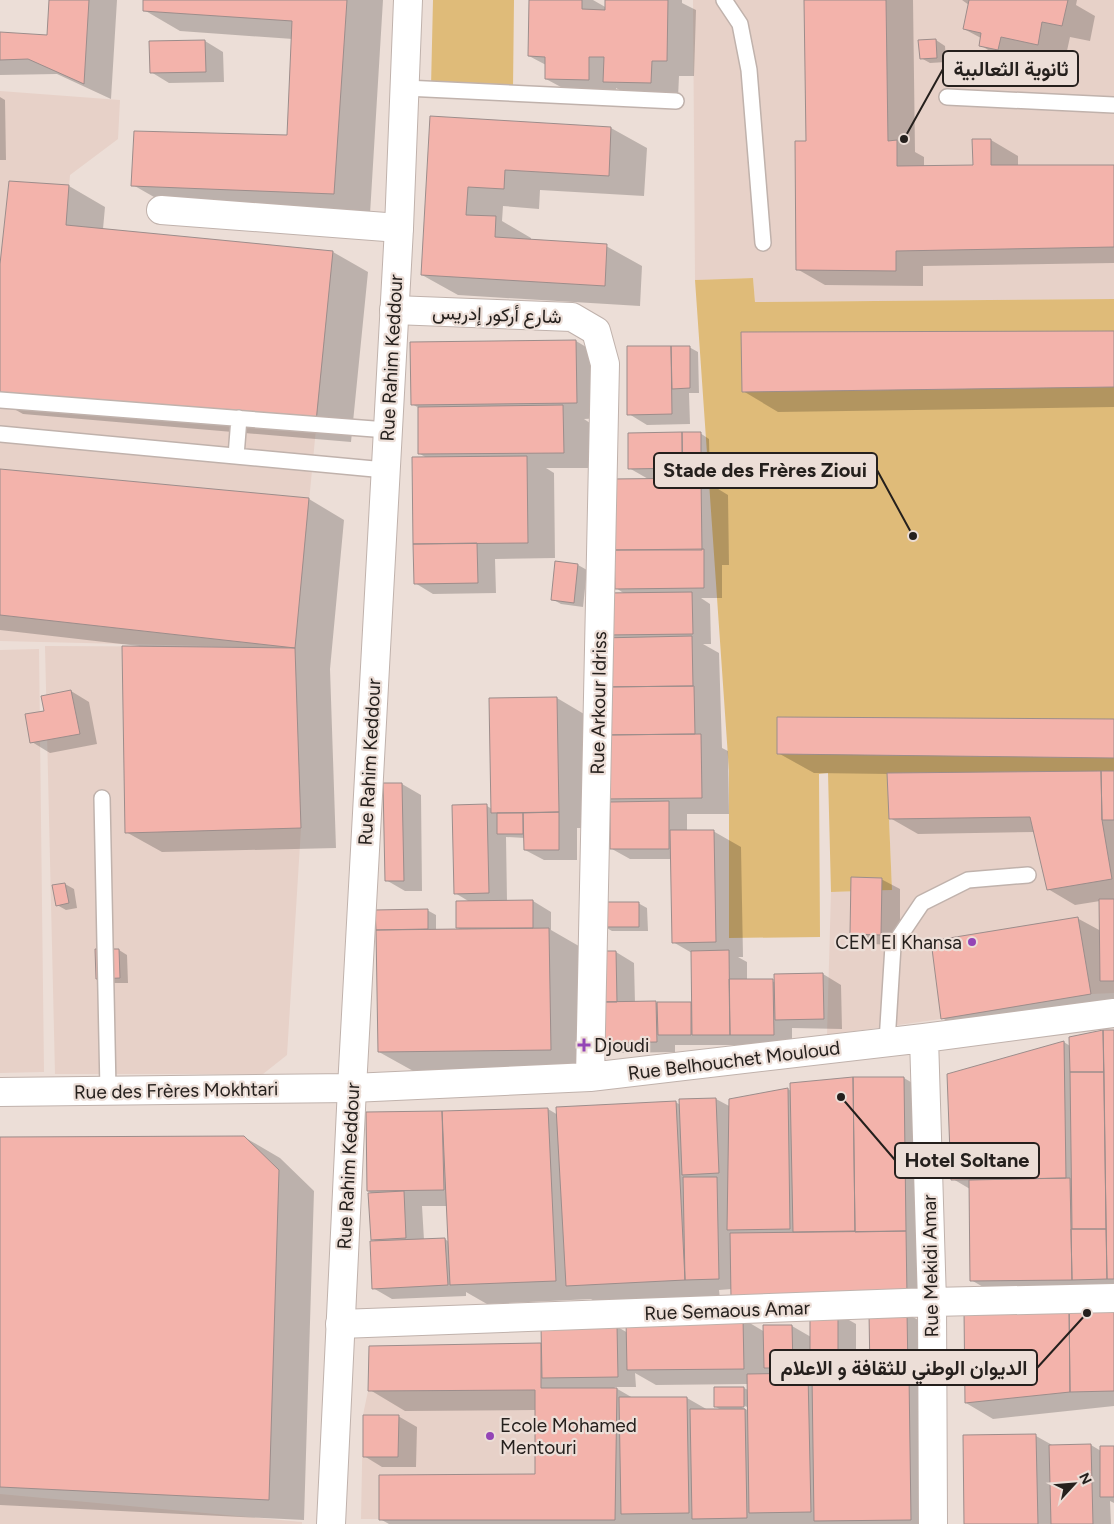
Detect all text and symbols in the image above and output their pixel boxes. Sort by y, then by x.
callout: ثانوية الثعالبية [943,51,1078,86]
text: ثانوية الثعالبية [953,57,1069,82]
street label: Rue Rahim Keddour [376,273,407,442]
street label: شارع أركور إدريس [432,301,562,329]
callout: Stade des Frères Zioui [654,453,877,488]
text: Stade des Frères Zioui [663,458,867,482]
street label: Rue Arkour Idriss [586,631,611,775]
street label: Rue Rahim Keddour [354,677,385,846]
place label: CEM El Khansa [835,931,962,954]
marker: CEM El Khansa [966,936,978,948]
place label: Djoudi [594,1034,649,1057]
street label: Rue Belhouchet Mouloud [627,1036,842,1085]
marker: Djoudi [578,1039,590,1051]
street label: Rue des Frères Mokhtari [74,1077,278,1104]
street label: Rue Rahim Keddour [333,1081,364,1250]
callout: Hotel Soltane [895,1143,1039,1178]
text: Hotel Soltane [905,1148,1029,1172]
street label: Rue Mekidi Amar [918,1194,943,1338]
street label: Rue Semaous Amar [644,1296,811,1325]
callout: الديوان الوطني للثقافة و الاعلام [770,1350,1037,1385]
text: الديوان الوطني للثقافة و الاعلام [780,1356,1028,1385]
place label: Ecole Mohamed Mentouri [500,1414,637,1459]
marker: Ecole Mohamed Mentouri [484,1430,496,1442]
north arrow [1049,1459,1099,1509]
text: N [1075,1470,1095,1487]

